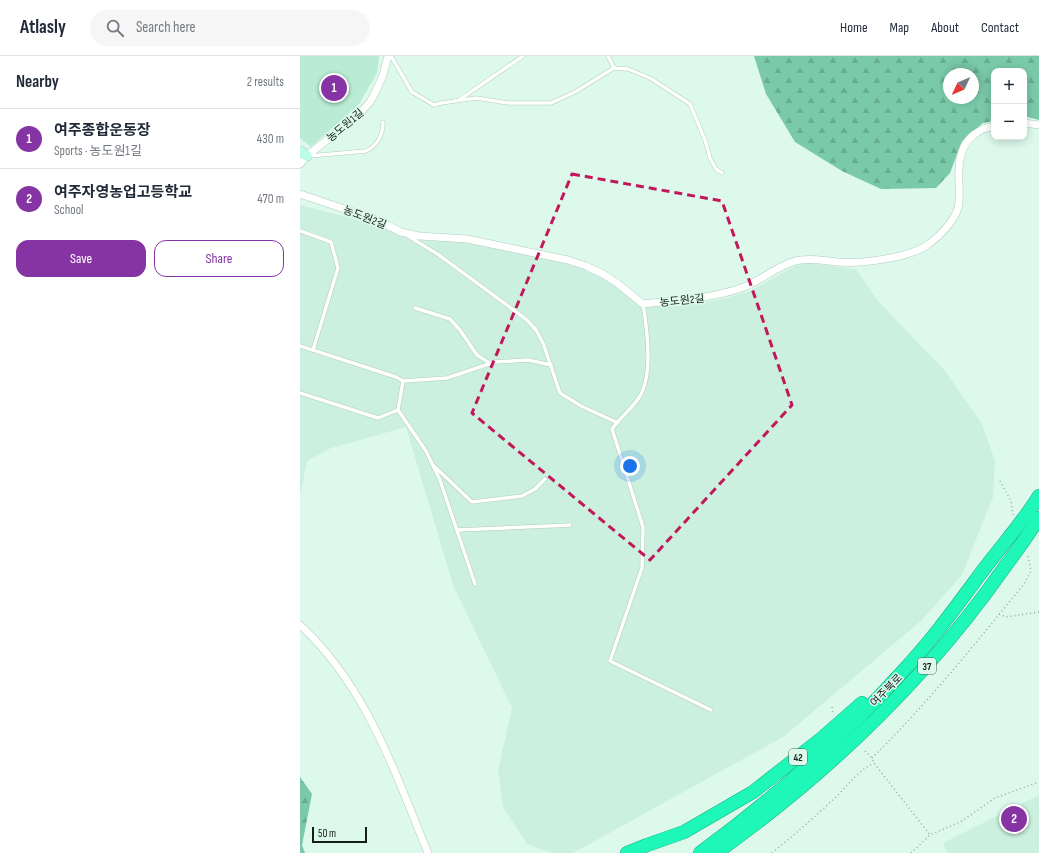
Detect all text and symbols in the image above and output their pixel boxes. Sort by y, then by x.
search box [90,10,370,46]
text: Atlasly [20,16,66,39]
icon: search [104,17,126,39]
text: Search here [136,18,196,37]
text: Home [840,19,868,36]
text: Map [890,19,909,36]
text: About [931,19,959,36]
text: Contact [981,19,1019,36]
north arrow [943,68,979,104]
map controls [991,68,1027,140]
button: + [991,68,1027,104]
text: Nearby [16,72,59,92]
pin: 1 [321,73,347,103]
text: 2 results [247,74,284,90]
button: − [991,104,1027,140]
street label: 농도원1길 [324,106,366,145]
text: 여주종합운동장 [54,121,151,140]
text: 1 [26,131,32,147]
text: 430 m [257,131,284,147]
text: Sports · 농도원1길 [54,143,142,159]
text: 여주자영농업고등학교 [54,183,192,202]
text: 2 [26,191,32,207]
text: 470 m [257,191,284,207]
text: School [54,202,84,218]
street label: 농도원2길 [341,203,388,232]
button: Save [16,240,146,277]
button: Share [154,240,284,277]
street label: 농도원2길 [659,292,705,309]
your location [620,456,640,476]
road number: 37 [918,658,936,674]
street label: 여주북로 [868,671,905,709]
road number: 42 [789,749,807,765]
pin: 2 [1001,804,1027,834]
scale bar [312,825,367,844]
text: 50 m [318,827,336,840]

